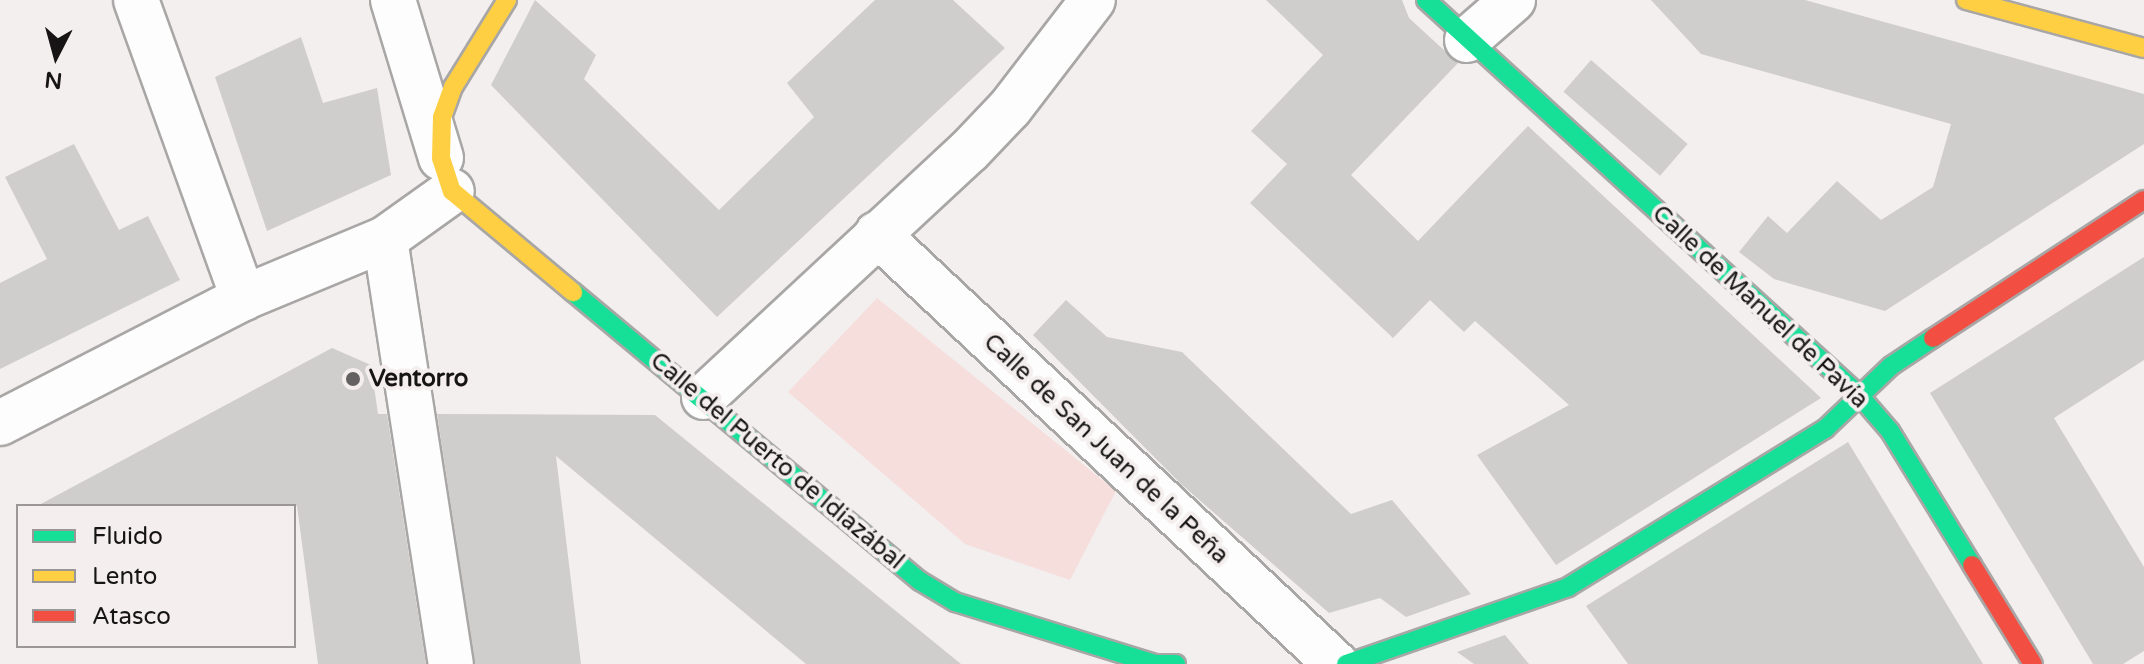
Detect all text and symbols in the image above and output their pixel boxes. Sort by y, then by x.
north arrow [16,16,96,96]
text: N [43,66,64,94]
street label: Calle de Manuel de Pavía [1646,199,1874,415]
street label: Calle de San Juan de la Peña [978,328,1234,570]
street label: Calle del Puerto de Idiazábal [644,346,910,576]
place label: Ventorro [369,365,468,393]
marker: Ventorro [344,370,362,388]
legend [16,504,296,648]
text: Fluido [92,522,163,551]
text: Lento [92,562,157,591]
text: Atasco [92,602,171,631]

